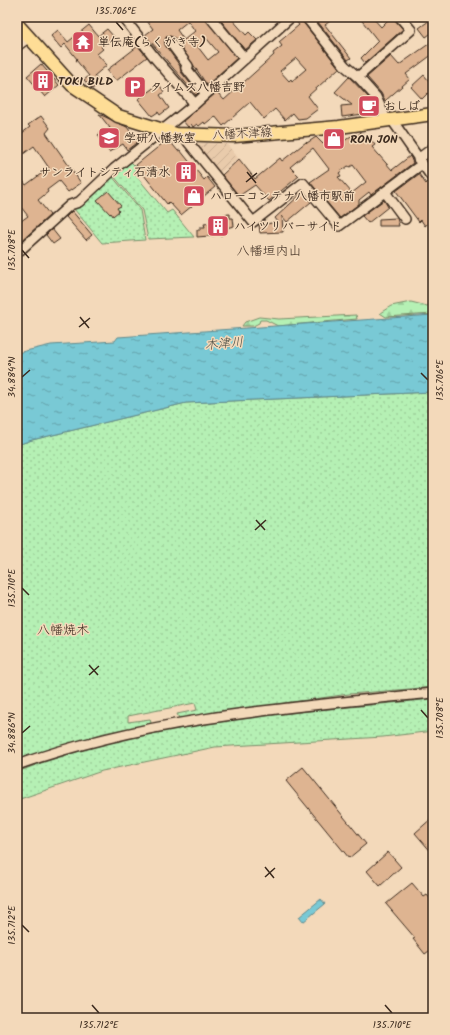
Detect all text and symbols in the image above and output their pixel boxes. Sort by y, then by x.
text: 135.706°E [96,3,138,19]
temple icon: 単伝庵(らくがき寺) [70,29,96,55]
place label: 単伝庵(らくがき寺) [98,33,206,52]
building icon: TOKI BILD [30,68,56,94]
place label: TOKI BILD [58,72,113,91]
parking icon: タイムズ八幡吉野 [122,74,148,100]
place label: タイムズ八幡吉野 [150,78,245,97]
cafe icon: おしば [356,93,382,119]
place label: おしば [384,97,420,116]
street label: 八幡木津線 [212,123,272,145]
school or university icon: 学研八幡教室 [96,125,122,151]
shop icon: RON JON [321,126,347,152]
place label: 学研八幡教室 [124,129,196,148]
place label: RON JON [350,130,398,149]
building icon: サンライトシティ石清水 [173,159,199,185]
place label: サンライトシティ石清水 [39,163,171,182]
shop icon: ハローコンテナ八幡市駅前 [181,183,207,209]
place label: ハローコンテナ八幡市駅前 [210,187,355,206]
building icon: ハイツリバーサイド [205,213,231,239]
place label: ハイツリバーサイド [234,217,342,236]
text: 135.708°E [4,228,20,271]
district label: 八幡垣内山 [236,241,302,262]
water label: 木津川 [204,332,244,356]
text: 34.884°N [4,356,20,398]
text: 135.706°E [432,358,448,401]
text: 135.710°E [4,568,20,607]
district label: 八幡焼木 [37,620,89,641]
text: 135.708°E [432,696,448,739]
text: 34.886°N [4,712,20,754]
text: 135.712°E [4,904,20,945]
text: 135.712°E [79,1017,120,1033]
text: 135.710°E [373,1017,412,1033]

